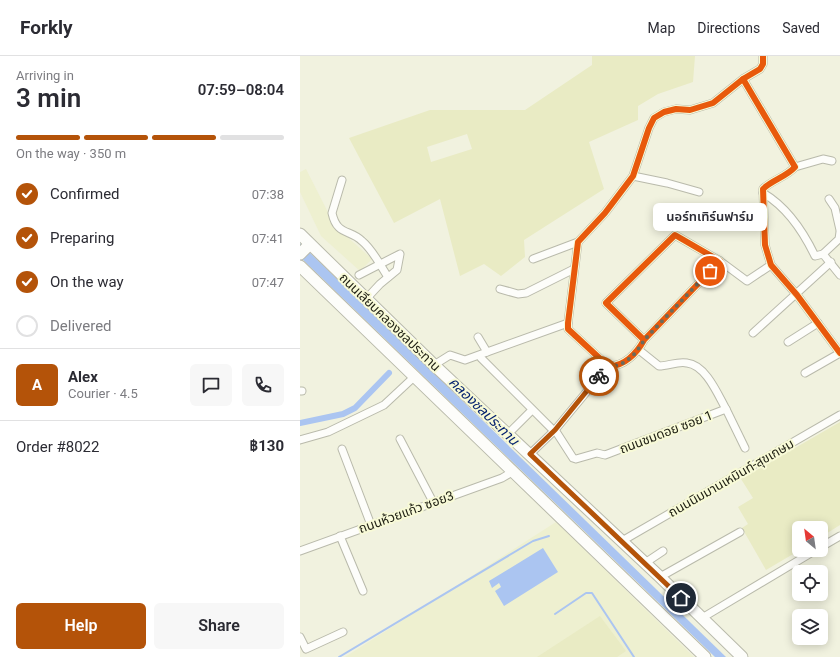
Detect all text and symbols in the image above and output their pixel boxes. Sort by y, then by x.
text: Forkly [20,16,73,39]
text: Map [648,20,675,36]
text: Directions [697,20,760,36]
text: Saved [782,20,820,36]
text: Arriving in [16,68,74,83]
text: 07:59–08:04 [198,81,284,99]
text: 3 min [16,83,81,113]
text: On the way · 350 m [16,146,126,161]
icon: check [16,183,38,205]
text: Confirmed [50,185,120,203]
text: 07:38 [252,187,284,202]
callout: นอร์ทเทิร์นฟาร์ม [653,203,767,231]
text: นอร์ทเทิร์นฟาร์ม [666,209,754,224]
icon: check [16,227,38,249]
text: Preparing [50,229,114,247]
text: 07:41 [252,231,284,246]
pin [693,254,727,288]
icon: bag [699,260,721,282]
street label: ถนนเลียบคลองชลประทาน [336,270,444,374]
icon: check [16,271,38,293]
text: On the way [50,273,124,291]
text: 07:47 [252,275,284,290]
text: Delivered [50,317,112,335]
courier [579,356,619,396]
button: chat [190,364,232,406]
button: phone [242,364,284,406]
icon: bike [588,365,610,387]
text: Alex [68,368,98,386]
water label: คลองชลประทาน [446,374,523,449]
text: A [32,376,42,394]
text: Courier · 4.5 [68,386,138,401]
street label: ถนนชมดอย ซอย 1 [617,407,715,457]
street label: ถนนนิมมานเหมินท์-สุขเกษม [666,436,796,520]
text: ฿130 [249,437,284,455]
text: Order #8022 [16,438,99,456]
street label: ถนนห้วยแก้ว ซอย3 [356,488,456,536]
north arrow [792,521,828,557]
map controls [792,521,828,645]
button: locate [792,565,828,601]
pin [664,581,698,615]
icon: home [670,587,692,609]
button: Help [16,603,146,649]
button: Share [154,603,284,649]
button: layers [792,609,828,645]

